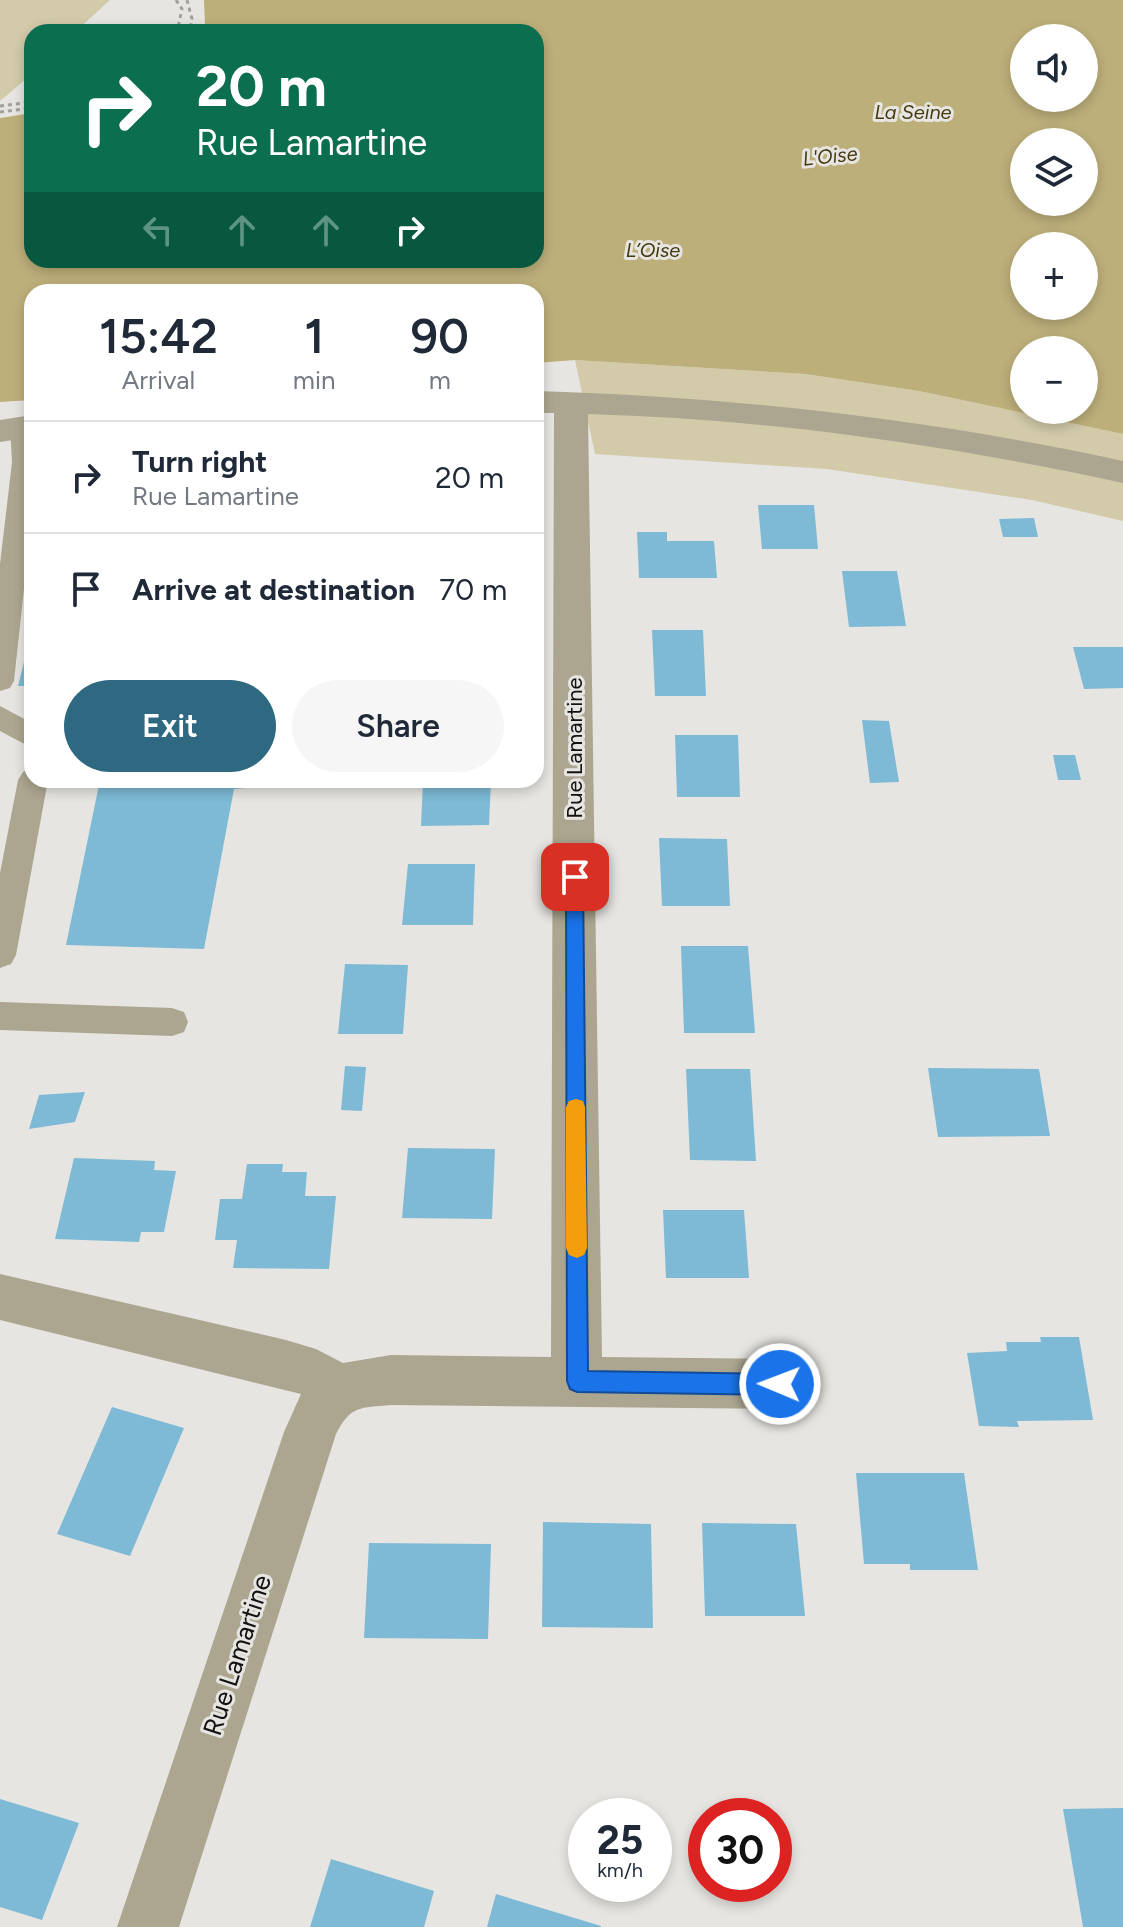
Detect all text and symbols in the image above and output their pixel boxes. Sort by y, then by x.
map controls [1010,24,1098,424]
button: sound [1010,24,1098,112]
text: 20 m [196,53,327,120]
icon: right [64,56,168,160]
water label: La Seine [874,100,952,124]
text: Rue Lamartine [196,121,427,164]
button: layers [1010,128,1098,216]
water label: L'Oise [801,141,859,171]
icon: left [136,208,180,252]
icon: ahead [220,208,264,252]
icon: ahead [304,208,348,252]
icon: right [388,208,432,252]
button: + [1010,232,1098,320]
water label: L’Oise [626,238,680,262]
text: 15:42 [99,307,218,365]
text: 1 [304,307,324,365]
text: 90 [410,307,469,365]
button: − [1010,336,1098,424]
text: Arrival [122,364,195,396]
text: min [293,364,336,396]
text: m [429,364,451,396]
text: Turn right [132,443,267,480]
icon: right [64,455,108,499]
text: 20 m [435,459,504,496]
text: Rue Lamartine [132,480,299,512]
icon: arrive [64,567,108,611]
text: Arrive at destination [132,571,415,608]
text: 70 m [439,571,507,608]
street label: Rue Lamartine [561,677,588,819]
button: Exit [64,680,276,772]
button: Share [292,680,504,772]
pin [541,843,609,911]
icon: arrive [553,855,597,899]
position arrow [738,1342,822,1426]
street label: Rue Lamartine [196,1571,278,1739]
speed limit sign: 30 [688,1798,792,1902]
text: 25 [597,1816,643,1864]
text: km/h [597,1858,643,1882]

